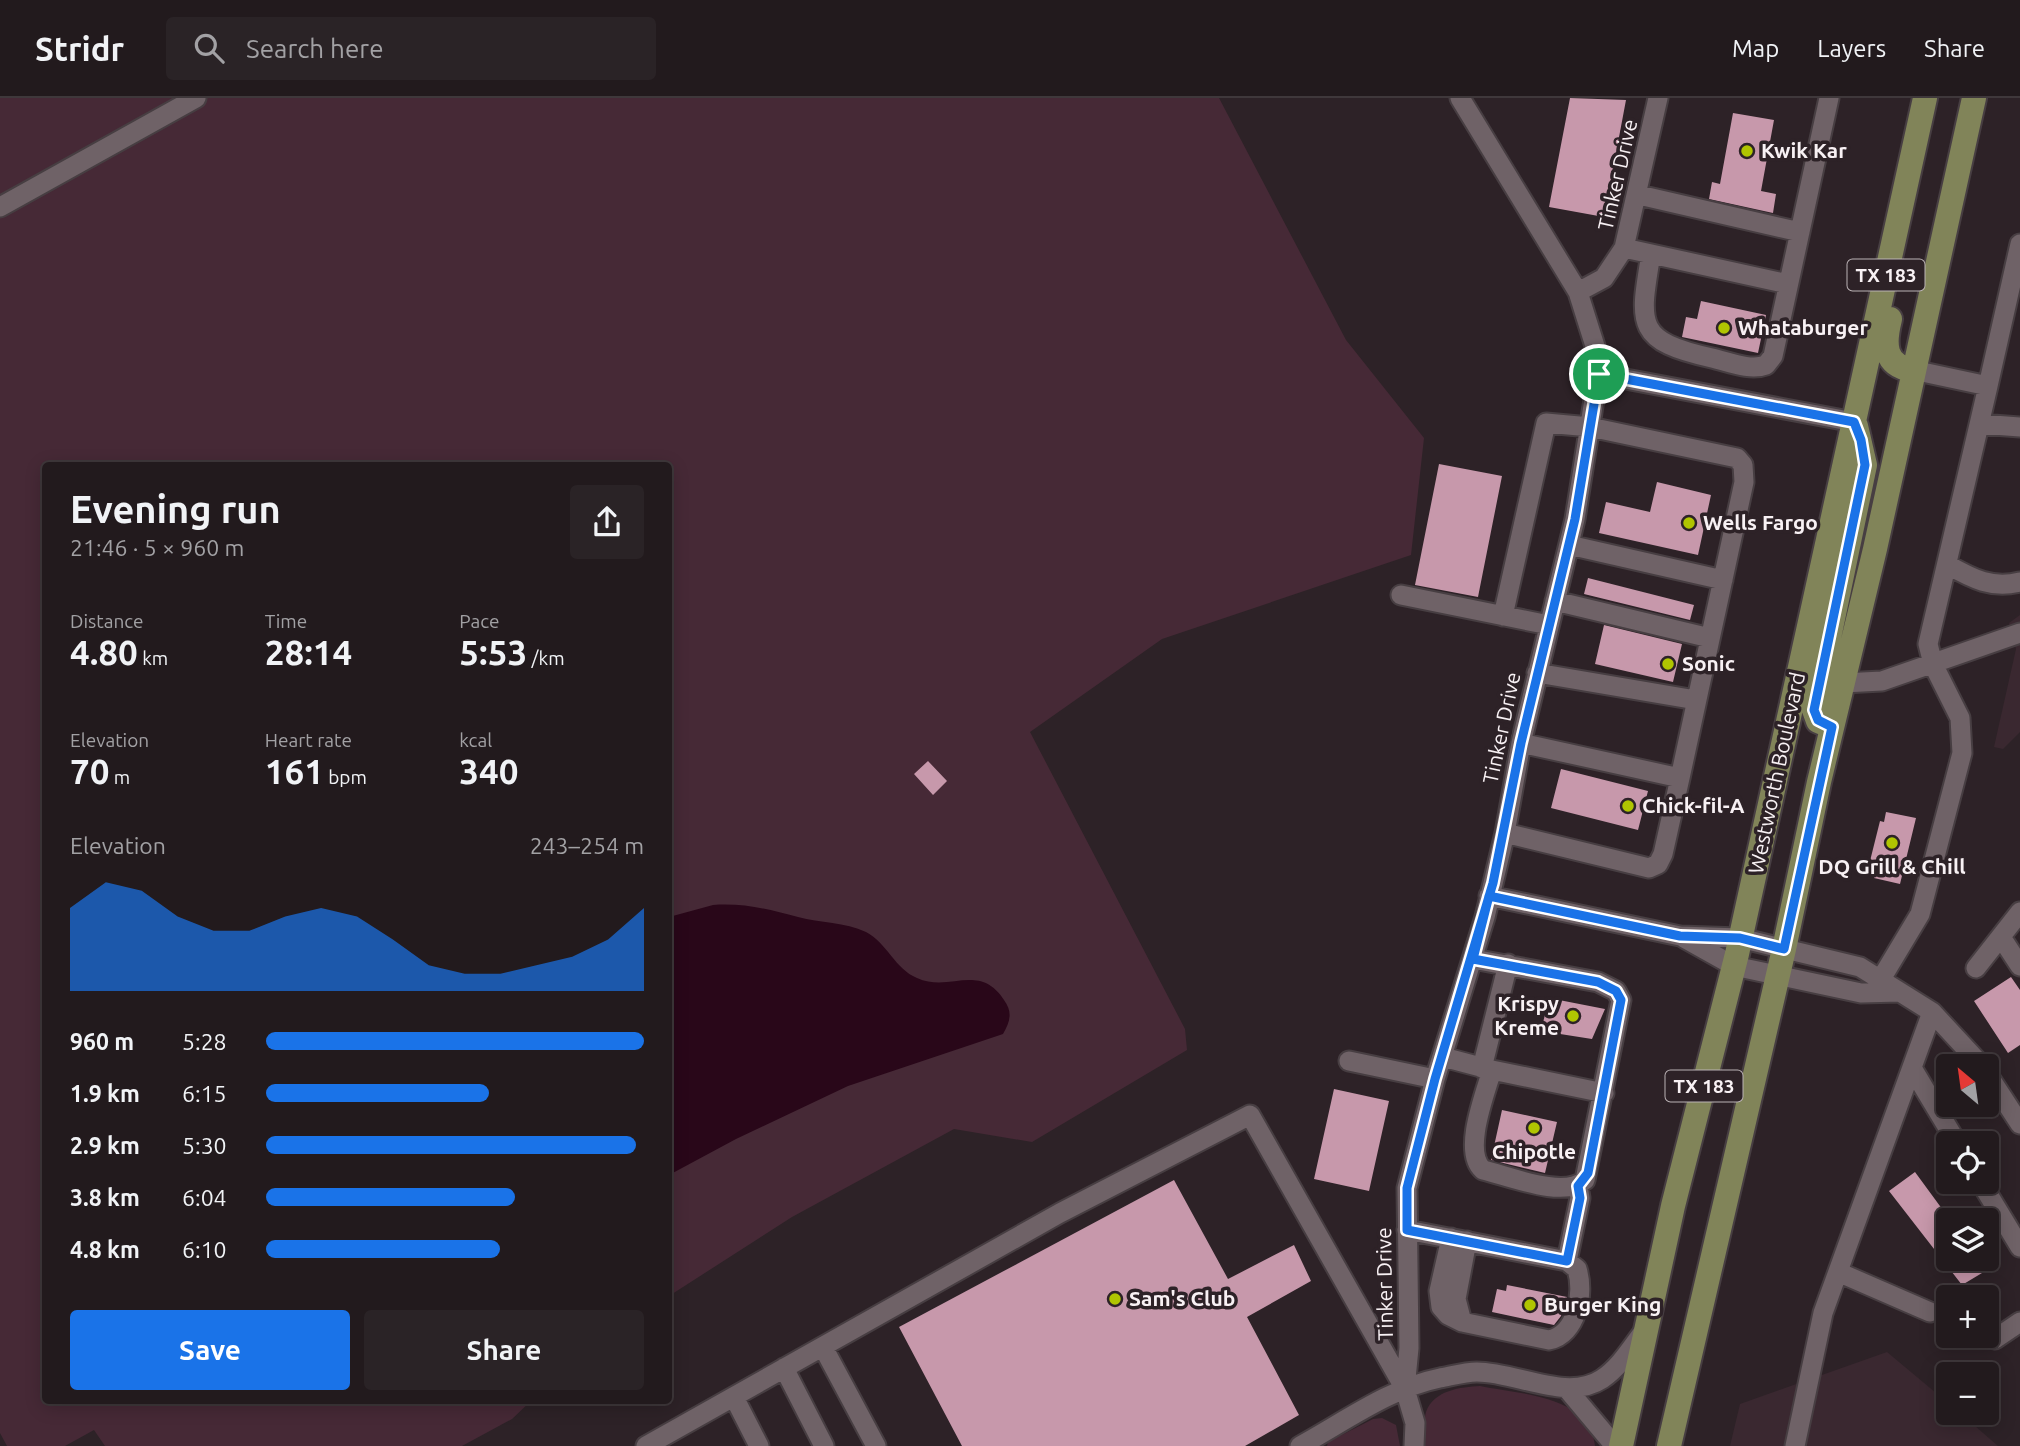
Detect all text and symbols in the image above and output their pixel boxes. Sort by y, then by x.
search box [166,17,656,80]
icon: search [190,29,228,67]
text: Stridr [35,30,124,67]
text: Search here [246,34,383,63]
text: Map [1732,35,1779,62]
text: Layers [1817,35,1886,62]
text: Share [1924,35,1985,62]
street label: Tinker Drive [1593,117,1641,233]
place label: Kwik Kar [1761,138,1847,162]
marker: Kwik Kar [1739,143,1755,159]
road number: TX 183 [1848,260,1924,290]
place label: Whataburger [1738,315,1868,339]
marker: Whataburger [1716,320,1732,336]
pin [1569,344,1629,404]
icon: arrive [1580,355,1618,393]
button: share [570,485,644,559]
text: Evening run [70,488,281,530]
place label: Wells Fargo [1703,510,1818,534]
marker: Wells Fargo [1681,515,1697,531]
text: 21:46 · 5 × 960 m [70,535,244,560]
text: Distance [70,610,144,632]
text: Time [265,610,307,632]
text: Pace [459,610,500,632]
text: 4.80 [70,632,138,672]
text: 28:14 [265,632,352,672]
text: 5:53 [459,632,527,672]
text: km [138,647,168,669]
text: /km [527,647,565,669]
place label: Sonic [1682,651,1735,675]
marker: Sonic [1660,656,1676,672]
street label: Tinker Drive [1477,670,1525,786]
street label: Westworth Boulevard [1743,670,1809,876]
text: Elevation [70,729,149,751]
text: Heart rate [265,729,352,751]
text: kcal [459,729,492,751]
text: 70 [70,751,109,791]
text: 161 [265,751,324,791]
text: 340 [459,751,519,791]
text: m [109,766,130,788]
text: bpm [324,766,367,788]
place label: Chick-fil-A [1642,793,1745,817]
marker: Chick-fil-A [1620,798,1636,814]
text: Elevation [70,833,166,858]
text: 243–254 m [530,833,644,858]
marker: DQ Grill & Chill [1884,835,1900,851]
place label: DQ Grill & Chill [1818,854,1966,878]
place label: Krispy Kreme [1494,991,1559,1039]
marker: Krispy Kreme [1565,1008,1581,1024]
text: 960 m [70,1029,134,1054]
text: 5:28 [182,1029,227,1054]
north arrow [1936,1054,1998,1116]
map controls [1936,1054,1999,1425]
road number: TX 183 [1666,1070,1742,1102]
text: 1.9 km [70,1081,140,1106]
text: 6:15 [182,1081,227,1106]
marker: Chipotle [1526,1120,1542,1136]
button: locate [1936,1131,1999,1194]
text: 2.9 km [70,1133,140,1158]
text: 5:30 [182,1133,227,1158]
place label: Chipotle [1492,1139,1576,1163]
text: 3.8 km [70,1185,140,1210]
text: 6:04 [182,1185,227,1210]
button: layers [1936,1208,1999,1271]
street label: Tinker Drive [1371,1227,1397,1341]
text: 4.8 km [70,1237,140,1262]
text: 6:10 [182,1237,227,1262]
button: + [1936,1285,1999,1348]
place label: Sam's Club [1129,1286,1235,1310]
marker: Sam's Club [1107,1291,1123,1307]
place label: Burger King [1544,1292,1661,1316]
marker: Burger King [1522,1297,1538,1313]
button: Save [70,1310,350,1390]
button: Share [364,1310,644,1390]
button: − [1936,1362,1999,1425]

